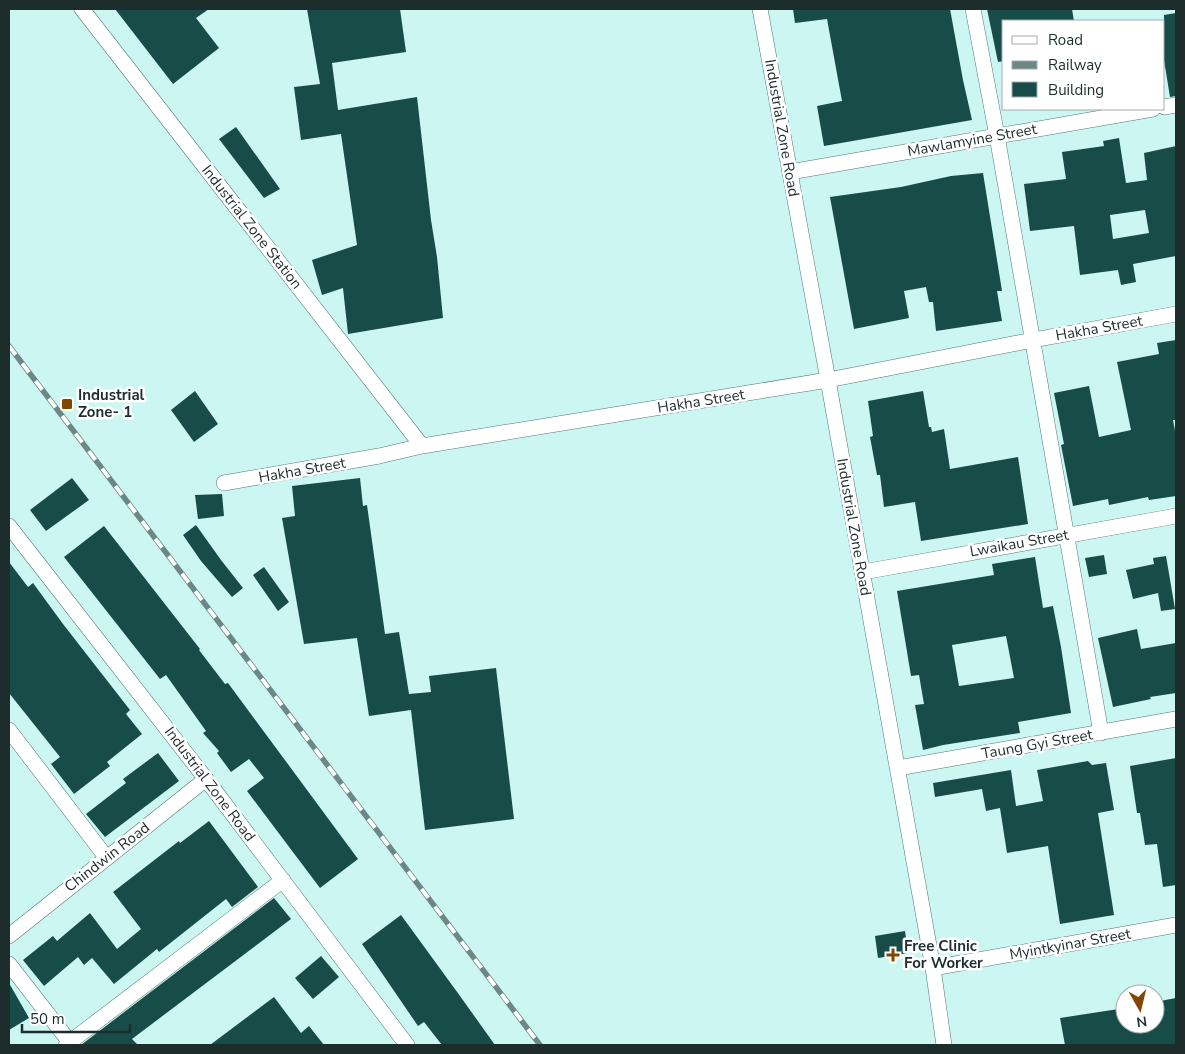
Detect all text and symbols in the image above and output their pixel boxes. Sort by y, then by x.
legend [1002,20,1165,110]
text: Road [1048,30,1083,50]
text: Railway [1048,55,1102,75]
street label: Industrial Zone Road [760,58,804,198]
text: Building [1048,80,1104,100]
street label: Mawlamyine Street [906,119,1039,161]
street label: Industrial Zone Station [197,161,307,293]
street label: Hakha Street [1054,310,1145,345]
street label: Hakha Street [656,384,747,418]
place label: Industrial Zone- 1 [78,385,145,422]
marker: Industrial Zone- 1 [60,397,74,411]
street label: Hakha Street [257,452,348,487]
street label: Industrial Zone Road [832,457,876,597]
street label: Lwaikau Street [968,524,1071,562]
street label: Industrial Zone Road [160,722,260,846]
street label: Taung Gyi Street [980,724,1095,764]
street label: Chindwin Road [60,817,154,897]
street label: Myintkyinar Street [1008,923,1133,965]
place label: Free Clinic For Worker [904,936,983,973]
marker: Free Clinic For Worker [886,948,900,962]
north arrow [1115,984,1165,1034]
scale bar [22,1002,130,1034]
text: 50 m [30,1009,65,1029]
text: N [1135,1011,1148,1032]

